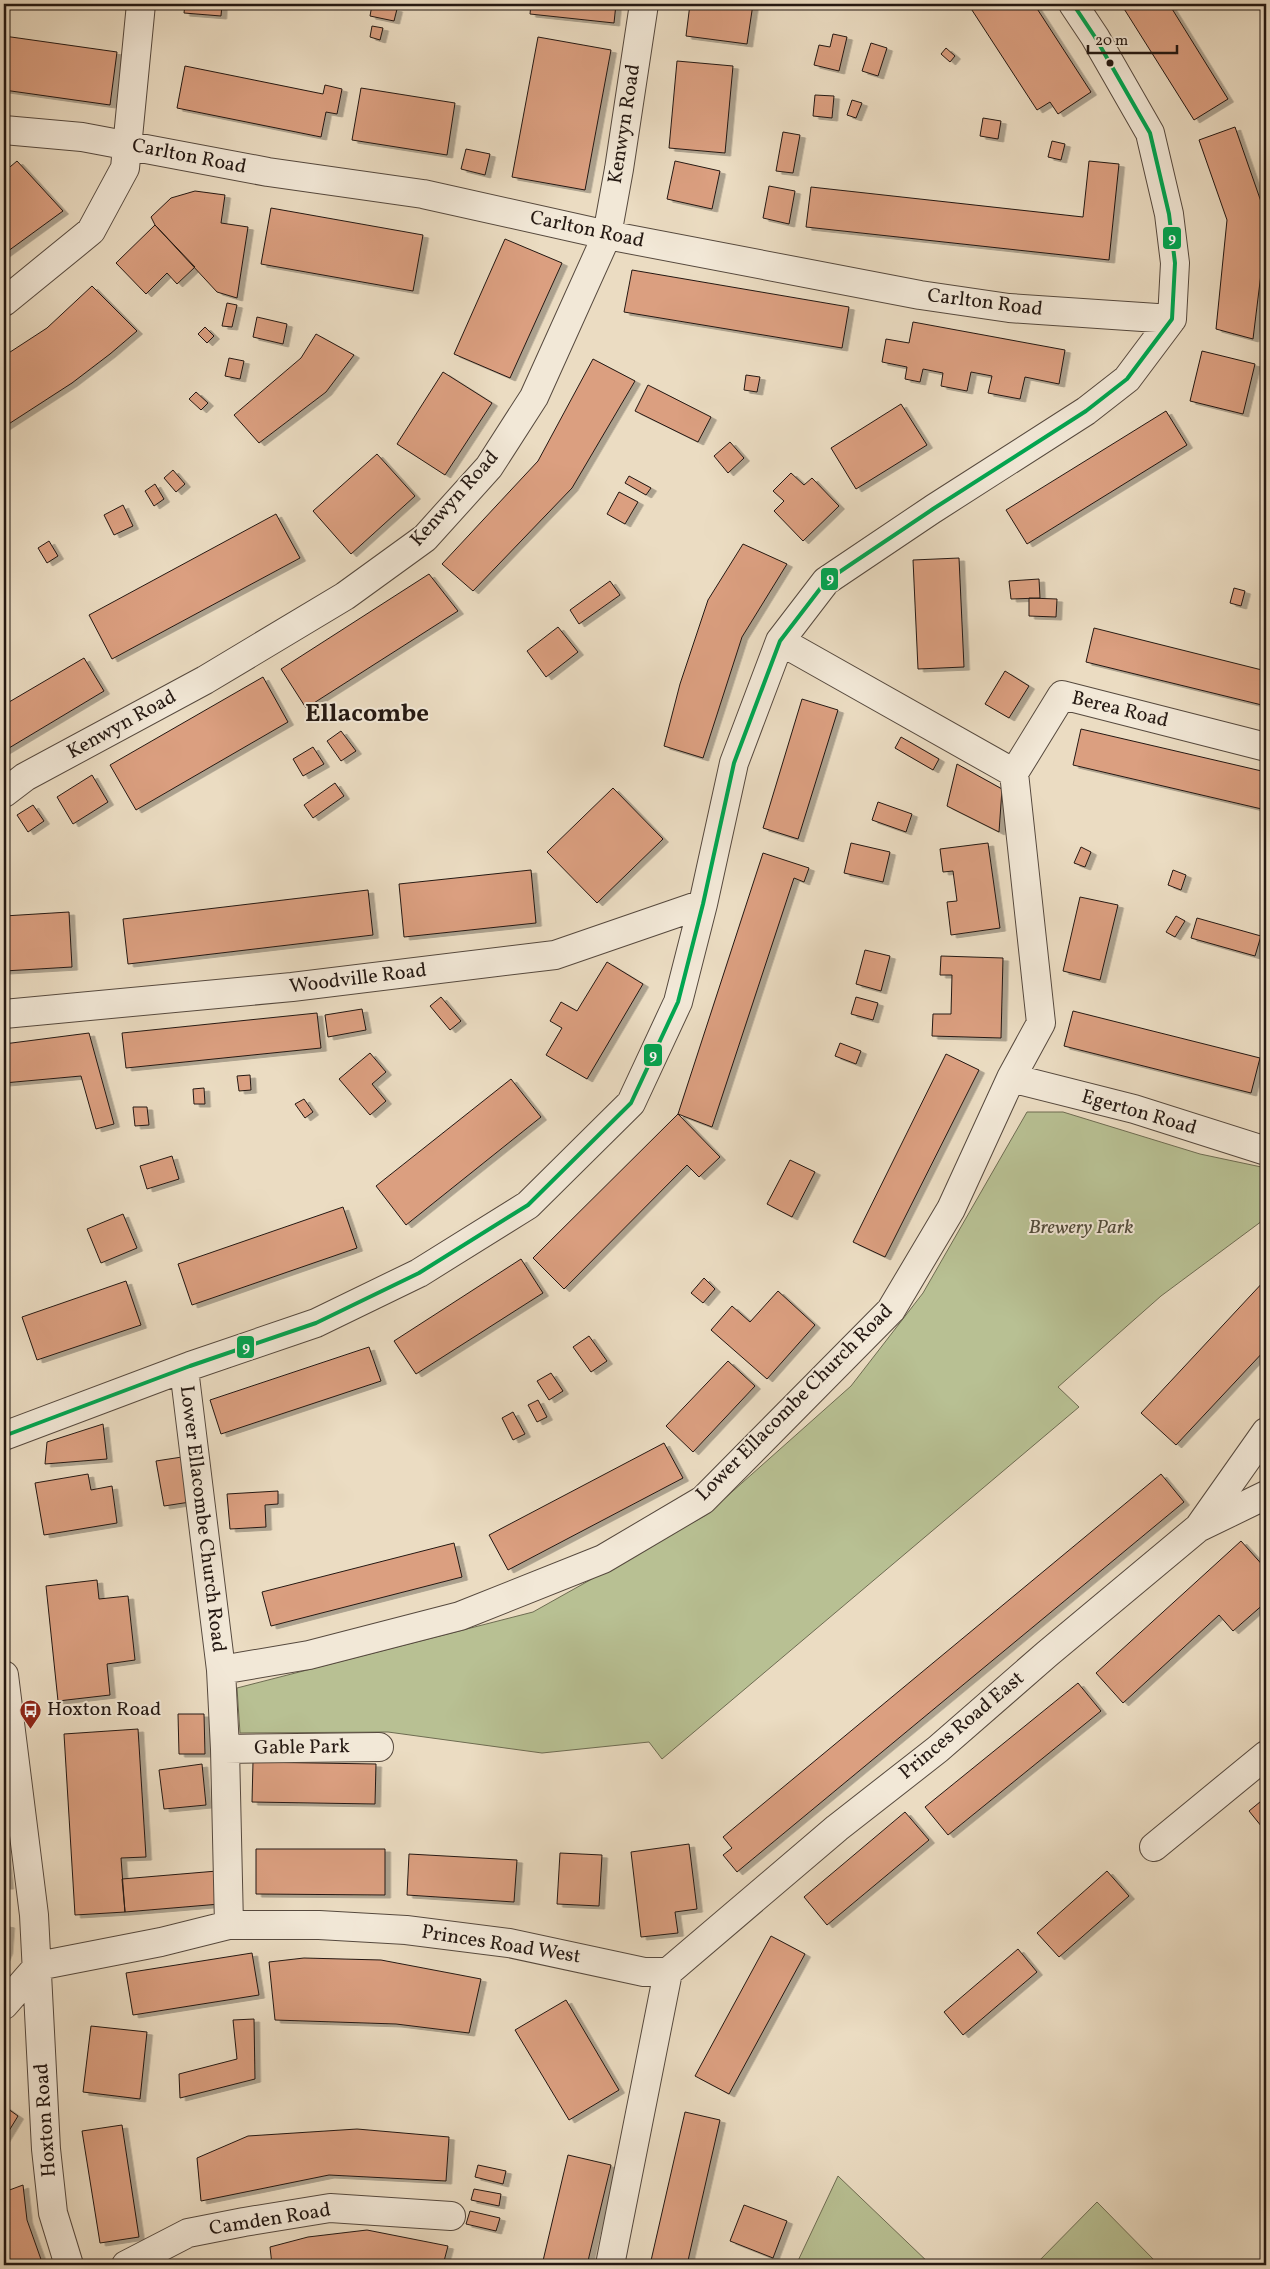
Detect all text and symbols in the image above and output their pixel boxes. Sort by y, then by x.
scale bar [1088,22,1176,54]
text: 20 m [1095,31,1128,52]
unlabelled marker [1105,58,1115,68]
street label: Kenwyn Road [602,62,648,186]
street label: Carlton Road [129,132,249,182]
street label: Carlton Road [527,204,647,256]
line badge: 9 [1162,226,1182,250]
text: 9 [1168,230,1176,249]
street label: Carlton Road [926,282,1044,324]
street label: Kenwyn Road [404,445,506,553]
line badge: 9 [820,567,839,591]
text: 9 [826,570,834,589]
street label: Kenwyn Road [62,683,182,767]
street label: Berea Road [1069,684,1171,736]
district label: Ellacombe [305,697,429,732]
street label: Woodville Road [288,957,428,1001]
line badge: 9 [643,1043,663,1067]
text: 9 [649,1047,657,1066]
street label: Egerton Road [1078,1083,1200,1143]
park label: Brewery Park [1029,1214,1133,1242]
street label: Lower Ellacombe Church Road [690,1298,900,1508]
line badge: 9 [236,1335,255,1359]
text: 9 [242,1339,250,1358]
street label: Lower Ellacombe Church Road [172,1384,232,1654]
street label: Princes Road East [893,1665,1031,1787]
place label: Hoxton Road [47,1696,161,1724]
bus stop icon: Hoxton Road [19,1698,43,1729]
street label: Gable Park [254,1733,350,1763]
street label: Princes Road West [419,1919,583,1971]
street label: Hoxton Road [28,2062,64,2178]
street label: Camden Road [207,2197,333,2243]

